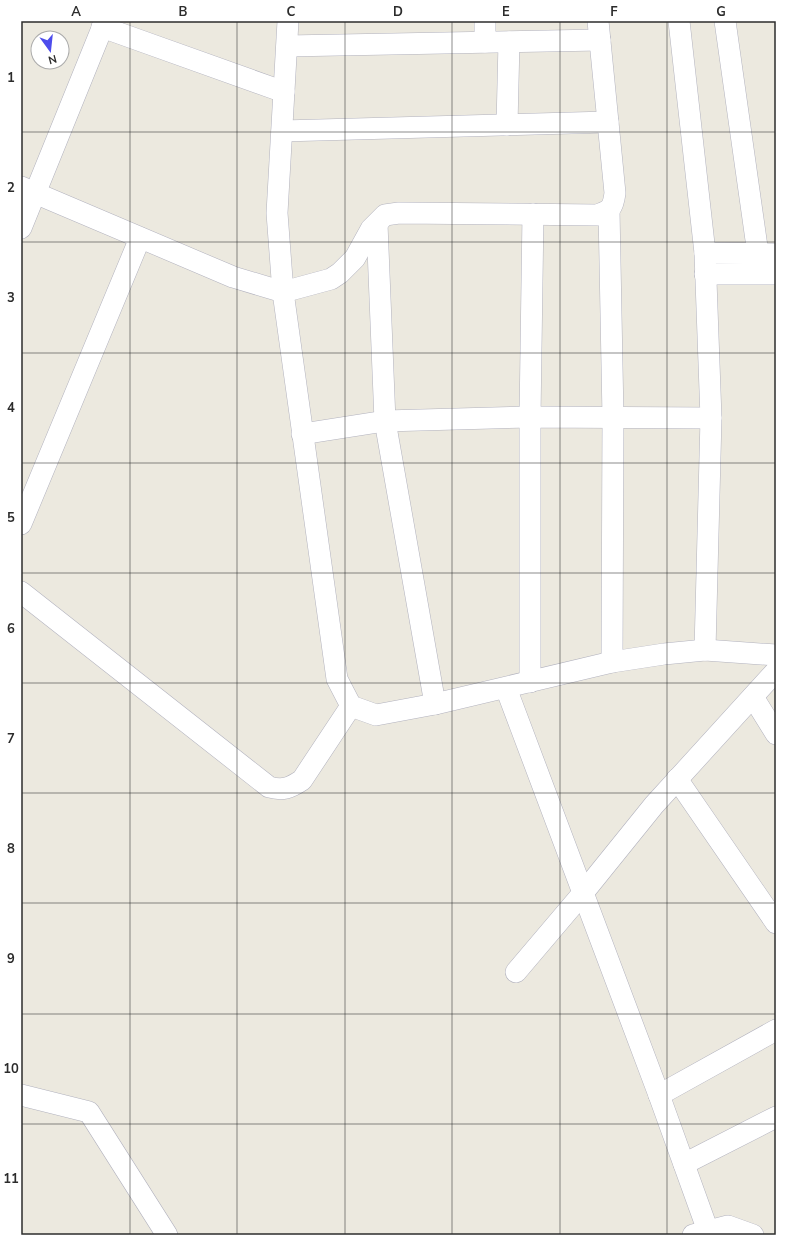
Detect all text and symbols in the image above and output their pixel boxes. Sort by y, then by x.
text: A [71,3,81,21]
text: B [179,3,188,21]
text: C [287,3,296,21]
text: D [393,3,403,21]
text: E [502,3,510,21]
text: F [610,3,618,21]
text: G [716,3,726,21]
north arrow [30,30,70,70]
text: N [47,51,58,67]
text: 1 [7,69,15,87]
text: 2 [7,179,15,197]
text: 3 [7,289,15,307]
text: 4 [7,399,15,417]
text: 5 [7,509,15,527]
text: 6 [7,620,15,638]
text: 7 [7,730,15,748]
text: 8 [7,840,15,858]
text: 9 [7,950,15,968]
text: 10 [3,1060,19,1078]
text: 11 [3,1170,19,1188]

